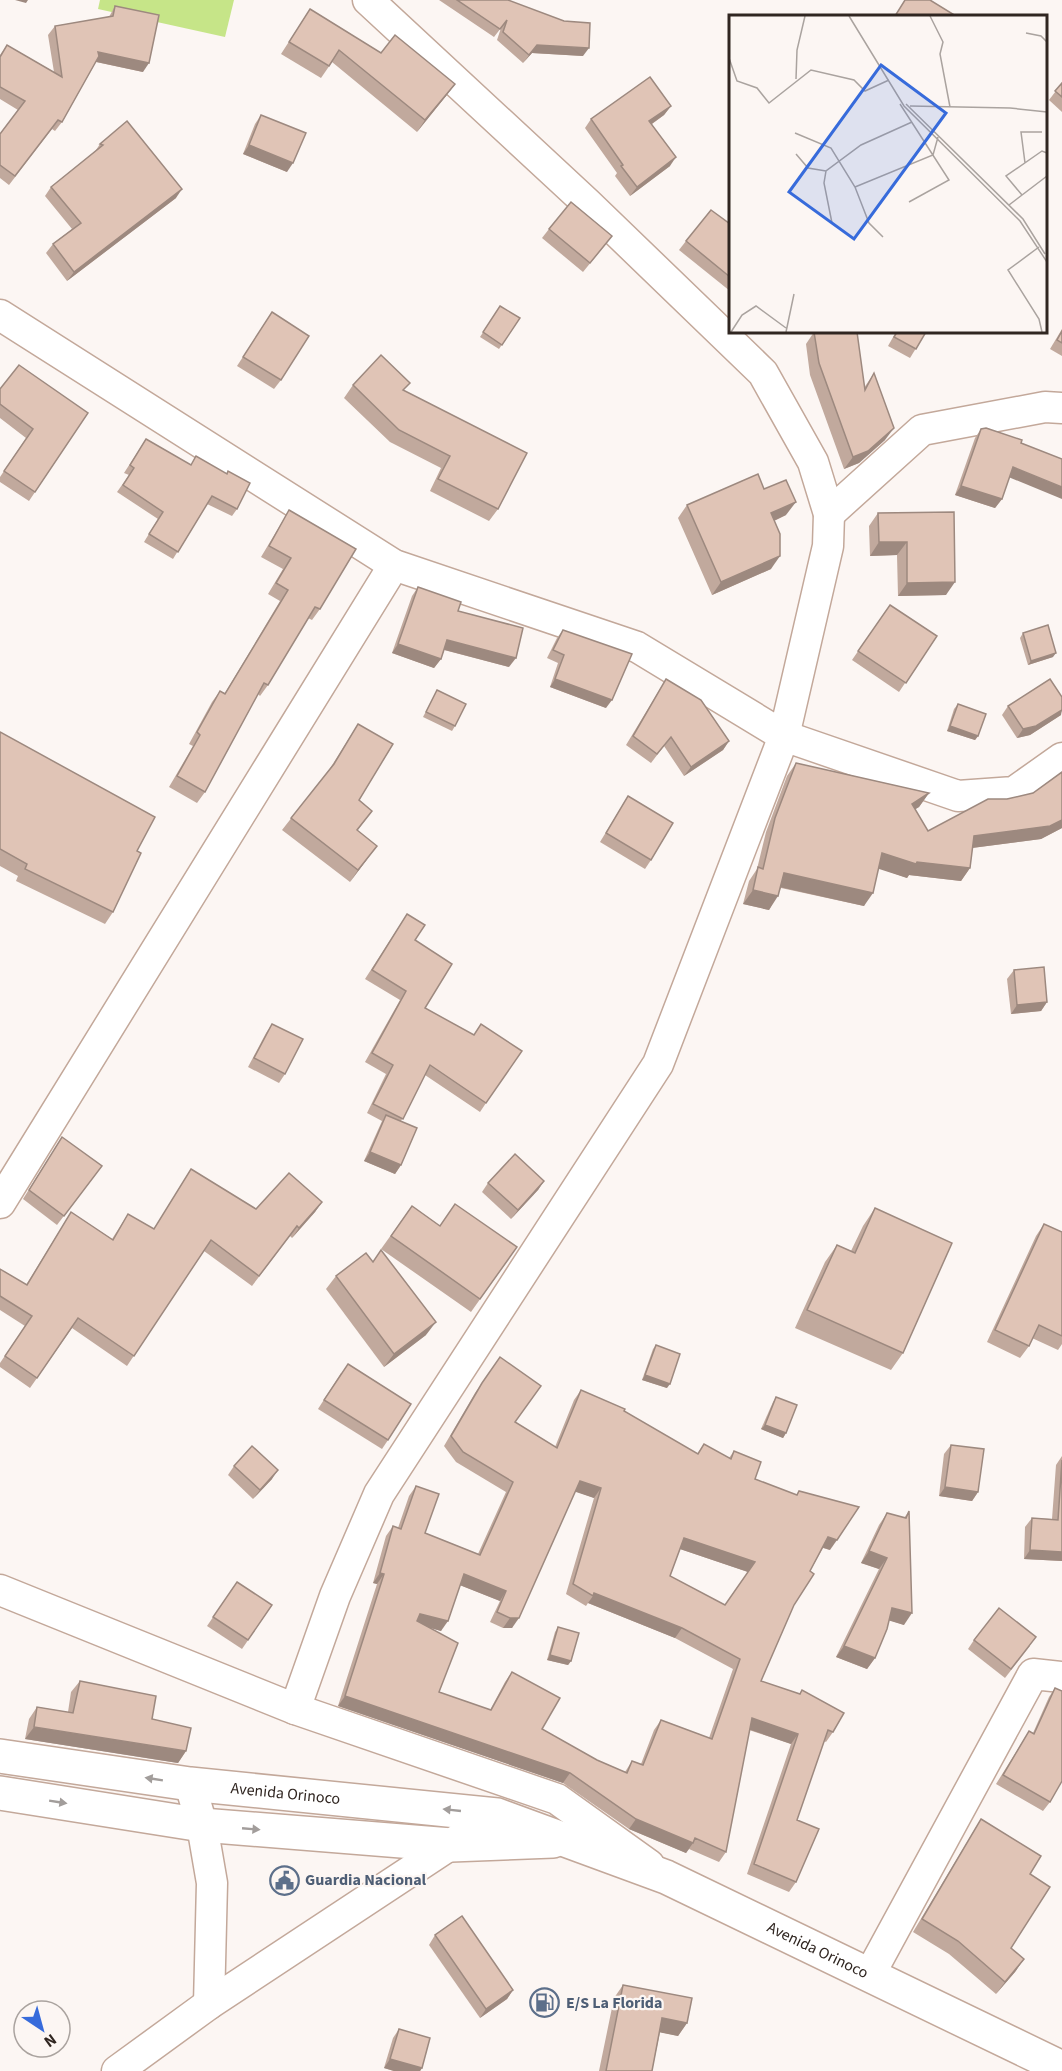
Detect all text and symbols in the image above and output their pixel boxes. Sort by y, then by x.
inset map [729,15,1047,333]
one-way arrow [144,1774,163,1783]
street label: Avenida Orinoco [230,1777,341,1810]
one-way arrow [48,1798,67,1807]
one-way arrow [443,1805,462,1815]
one-way arrow [241,1825,260,1834]
public building icon: Guardia Nacional [268,1864,300,1896]
place label: Guardia Nacional [305,1869,427,1891]
street label: Avenida Orinoco [763,1916,872,1984]
fuel station icon: E/S La Florida [529,1987,561,2019]
place label: E/S La Florida [566,1992,662,2014]
north arrow [12,1999,72,2059]
text: N [39,2028,61,2052]

